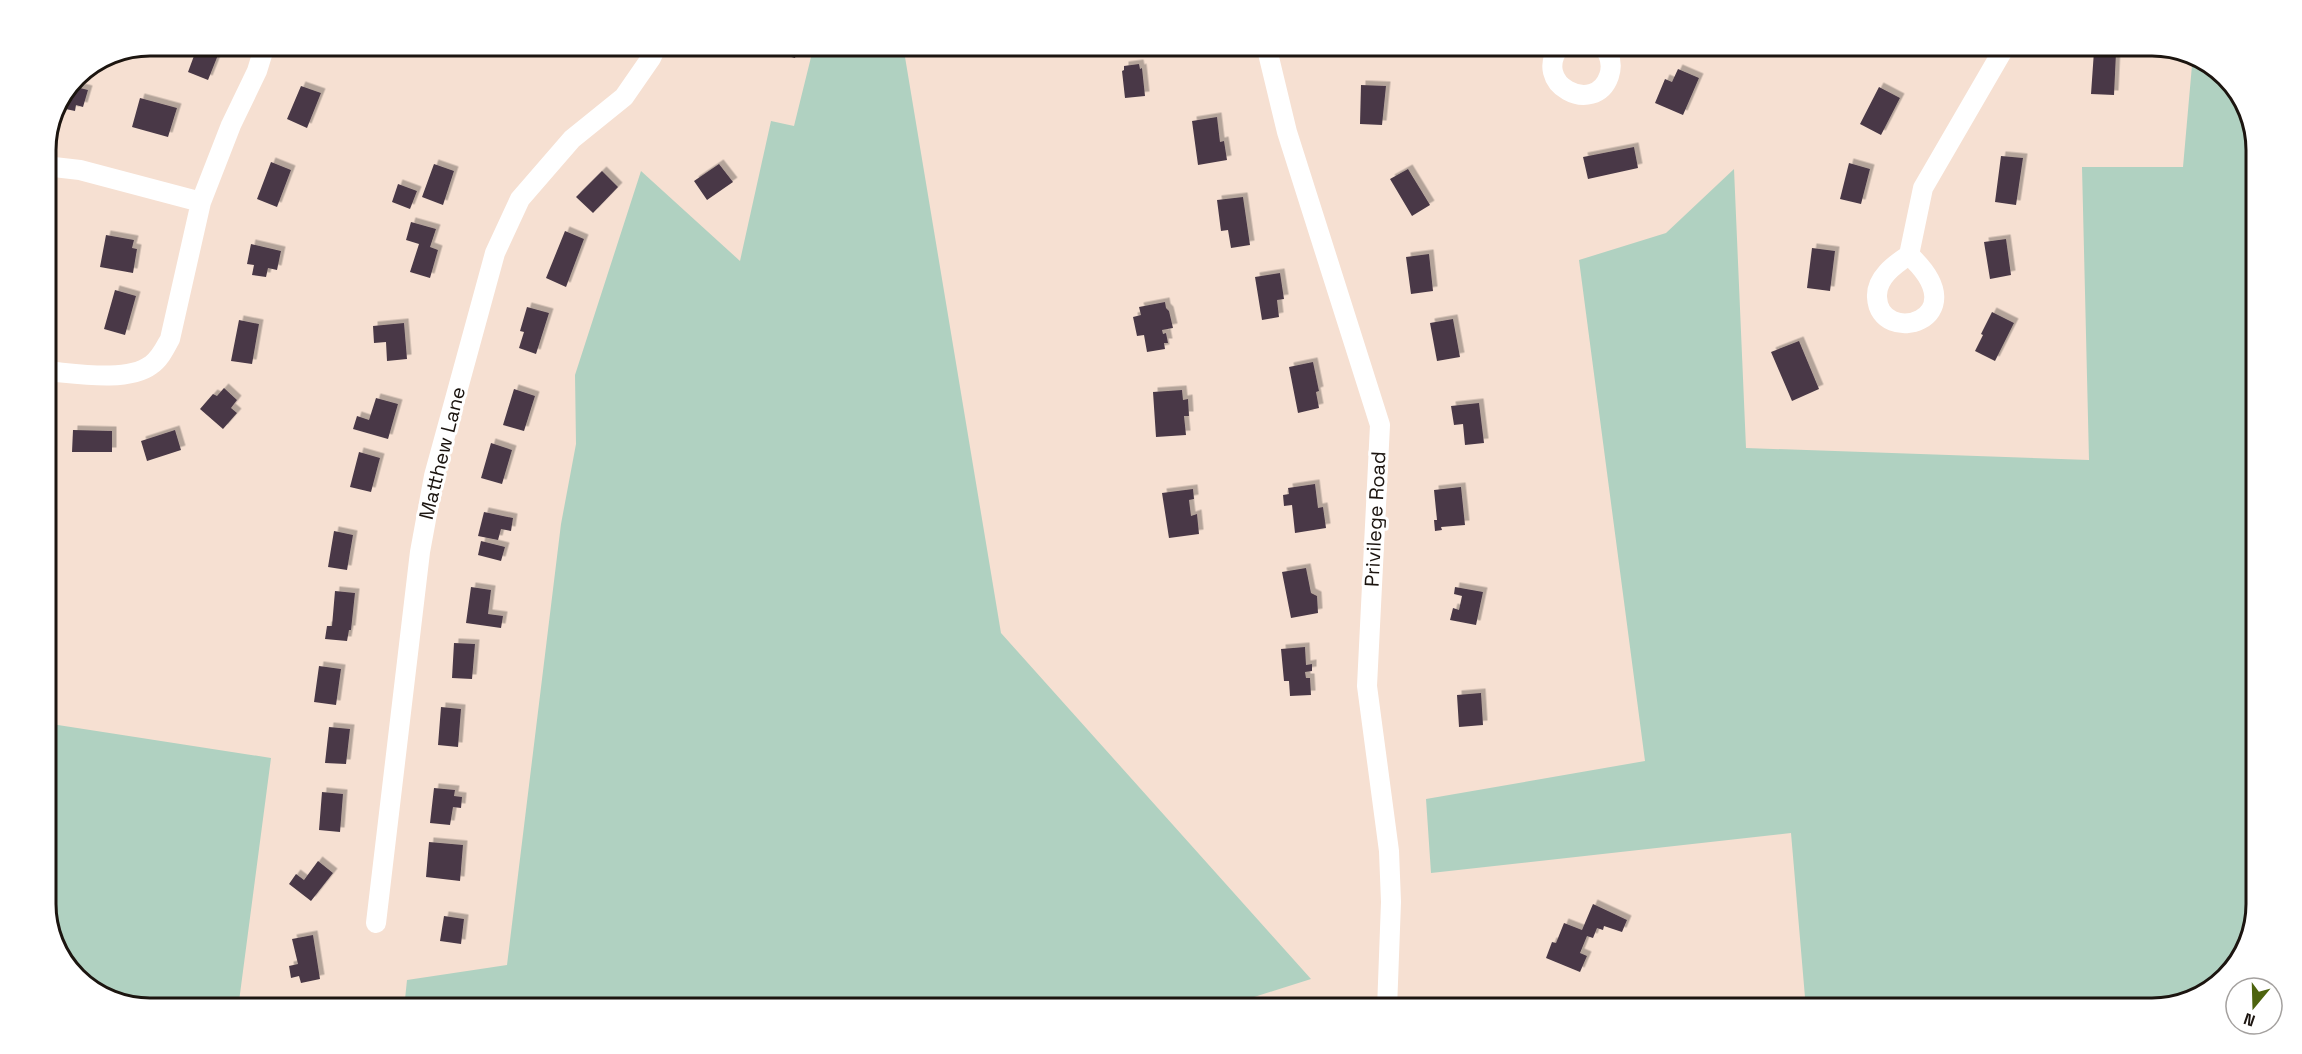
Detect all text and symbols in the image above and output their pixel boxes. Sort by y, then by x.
street label: Matthew Lane [413,384,471,522]
street label: Privilege Road [1358,451,1392,587]
north arrow [2224,976,2284,1036]
text: N [2241,1008,2258,1031]

